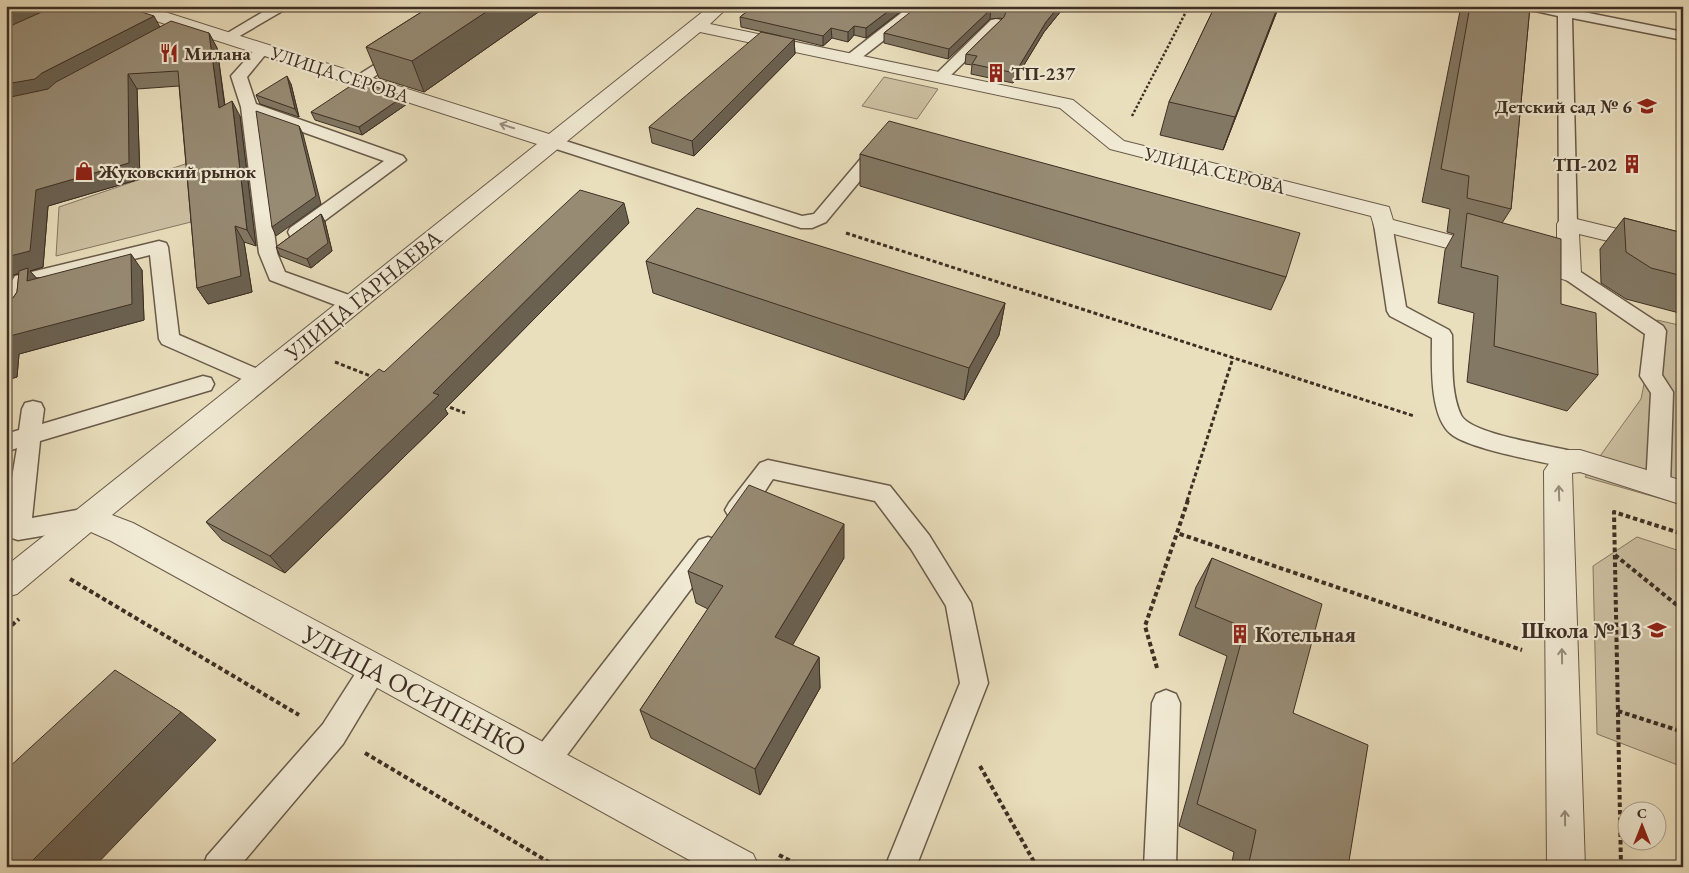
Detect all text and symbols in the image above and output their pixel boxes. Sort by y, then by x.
street label: УЛИЦА СЕРОВА [266,40,413,109]
place label: Милана [184,41,251,66]
restaurant icon: Милана [158,42,180,64]
place label: ТП-237 [1011,61,1076,86]
building icon: ТП-237 [985,62,1007,84]
place label: Детский сад № 6 [1495,94,1632,119]
school or university icon: Детский сад № 6 [1636,95,1658,117]
one-way arrow [499,121,515,131]
street label: УЛИЦА СЕРОВА [1141,141,1289,200]
place label: ТП-202 [1553,152,1617,177]
building icon: ТП-202 [1621,153,1643,175]
place label: Жуковский рынок [98,159,257,184]
shop icon: Жуковский рынок [73,160,95,182]
street label: УЛИЦА ГАРНАЕВА [278,223,448,368]
one-way arrow [1555,485,1564,501]
place label: Школа № 13 [1521,616,1642,645]
street label: УЛИЦА ОСИПЕНКО [295,617,532,765]
school or university icon: Школа № 13 [1646,619,1668,641]
place label: Котельная [1255,620,1356,649]
building icon: Котельная [1229,623,1251,645]
one-way arrow [1557,648,1567,664]
north arrow [1616,800,1666,850]
text: С [1637,804,1647,822]
one-way arrow [1560,810,1570,826]

